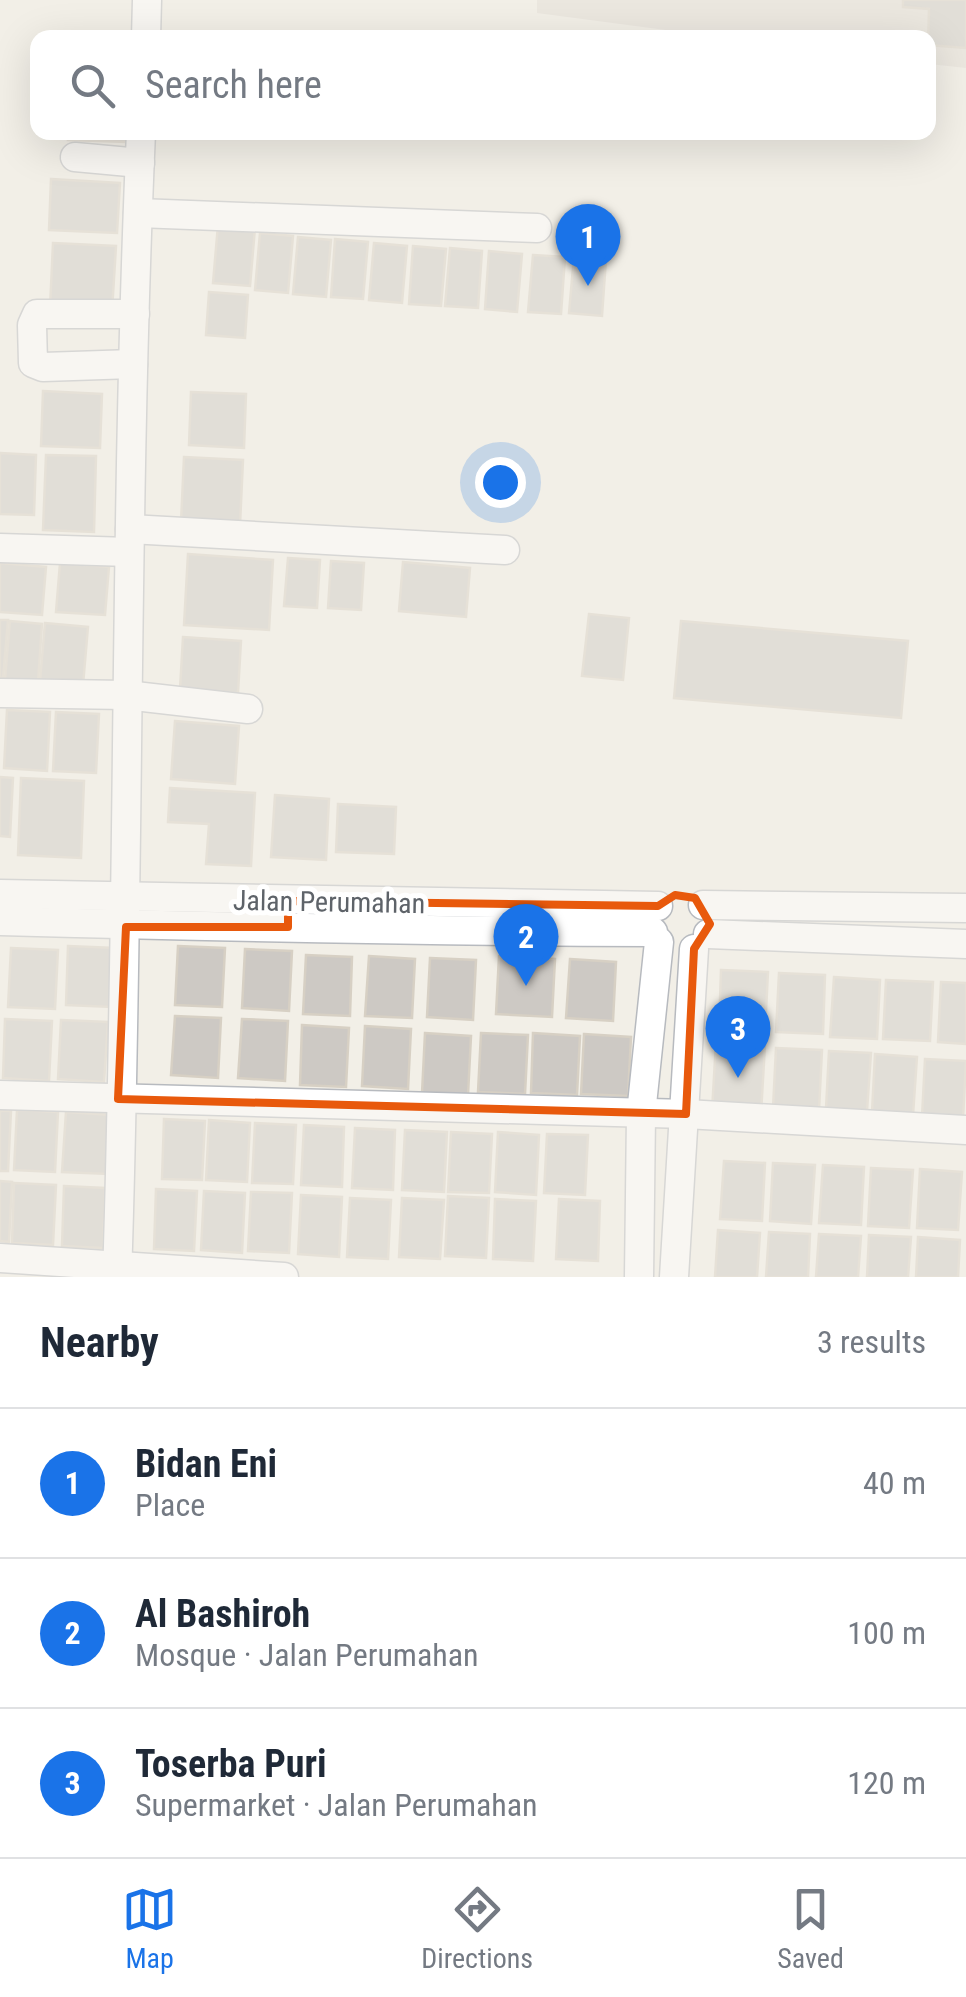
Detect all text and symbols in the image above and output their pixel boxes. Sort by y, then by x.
search box [30,30,936,140]
icon: search [65,58,120,113]
text: Search here [145,63,322,107]
pin: 1 [556,204,620,286]
your location [475,457,526,508]
street label: Jalan Perumahan [233,884,425,920]
pin: 2 [494,904,558,986]
pin: 3 [706,996,770,1078]
text: Nearby [40,1318,159,1367]
text: 3 results [817,1323,926,1361]
text: Bidan Eni [135,1442,277,1486]
text: 1 [64,1464,81,1502]
text: 40 m [863,1464,926,1502]
text: Place [135,1486,205,1524]
text: Al Bashiroh [135,1592,310,1636]
text: 2 [64,1614,81,1652]
text: 100 m [847,1614,926,1652]
text: Mosque · Jalan Perumahan [135,1636,479,1674]
text: Toserba Puri [135,1742,327,1786]
text: 3 [64,1764,81,1802]
text: 120 m [847,1764,926,1802]
text: Supermarket · Jalan Perumahan [135,1786,538,1824]
tab: Map [122,1882,177,1975]
tab: Directions [421,1882,533,1975]
tab: Saved [777,1882,844,1975]

